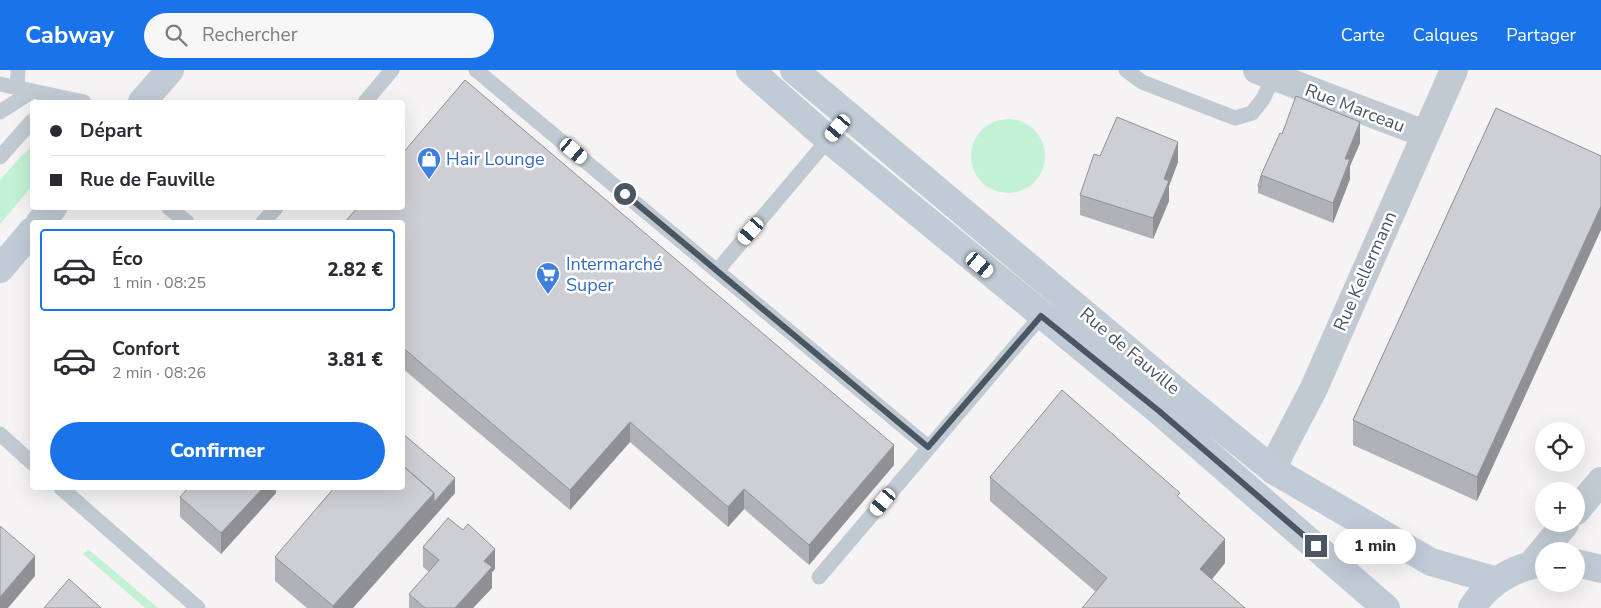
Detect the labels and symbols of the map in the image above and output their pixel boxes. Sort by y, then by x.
street label: Rue Marceau [1302,78,1408,138]
car [822,112,853,144]
car [557,136,590,166]
shop icon: Hair Lounge [416,146,442,180]
place label: Hair Lounge [446,147,545,171]
route start [614,183,636,205]
street label: Rue Kellermann [1328,207,1402,335]
car [735,215,766,247]
car [963,250,996,280]
place label: Intermarché Super [566,252,662,297]
supermarket icon: Intermarché Super [535,261,561,295]
street label: Rue de Fauville [1075,302,1185,400]
car [867,486,898,518]
callout: 1 min [1334,528,1416,564]
route end [1305,535,1327,557]

